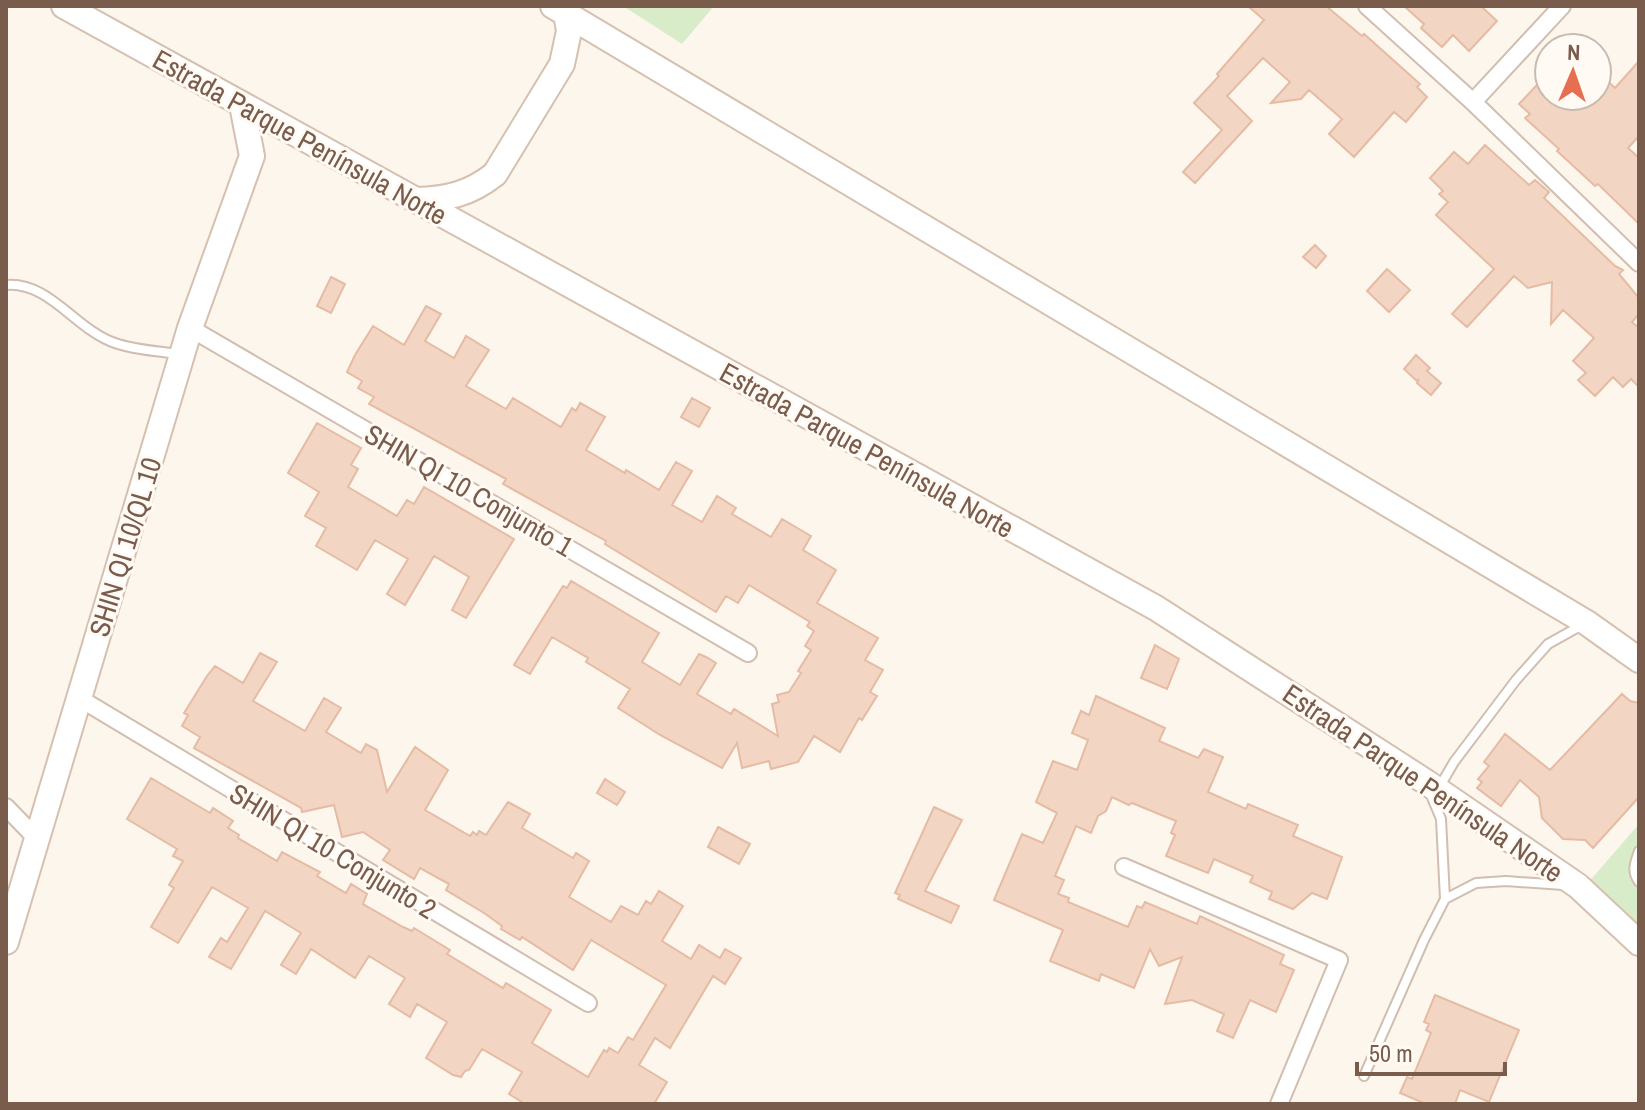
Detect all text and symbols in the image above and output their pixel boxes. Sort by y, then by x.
north arrow [1533,32,1613,112]
text: N [1567,37,1581,67]
street label: Estrada Parque Península Norte [146,40,454,234]
street label: Estrada Parque Península Norte [713,353,1021,547]
street label: SHIN QI 10 Conjunto 1 [358,415,580,565]
street label: SHIN QI 10/QL 10 [80,453,170,641]
street label: Estrada Parque Península Norte [1275,675,1571,891]
street label: SHIN QI 10 Conjunto 2 [223,774,443,928]
scale bar [1357,1026,1505,1076]
text: 50 m [1369,1037,1413,1069]

